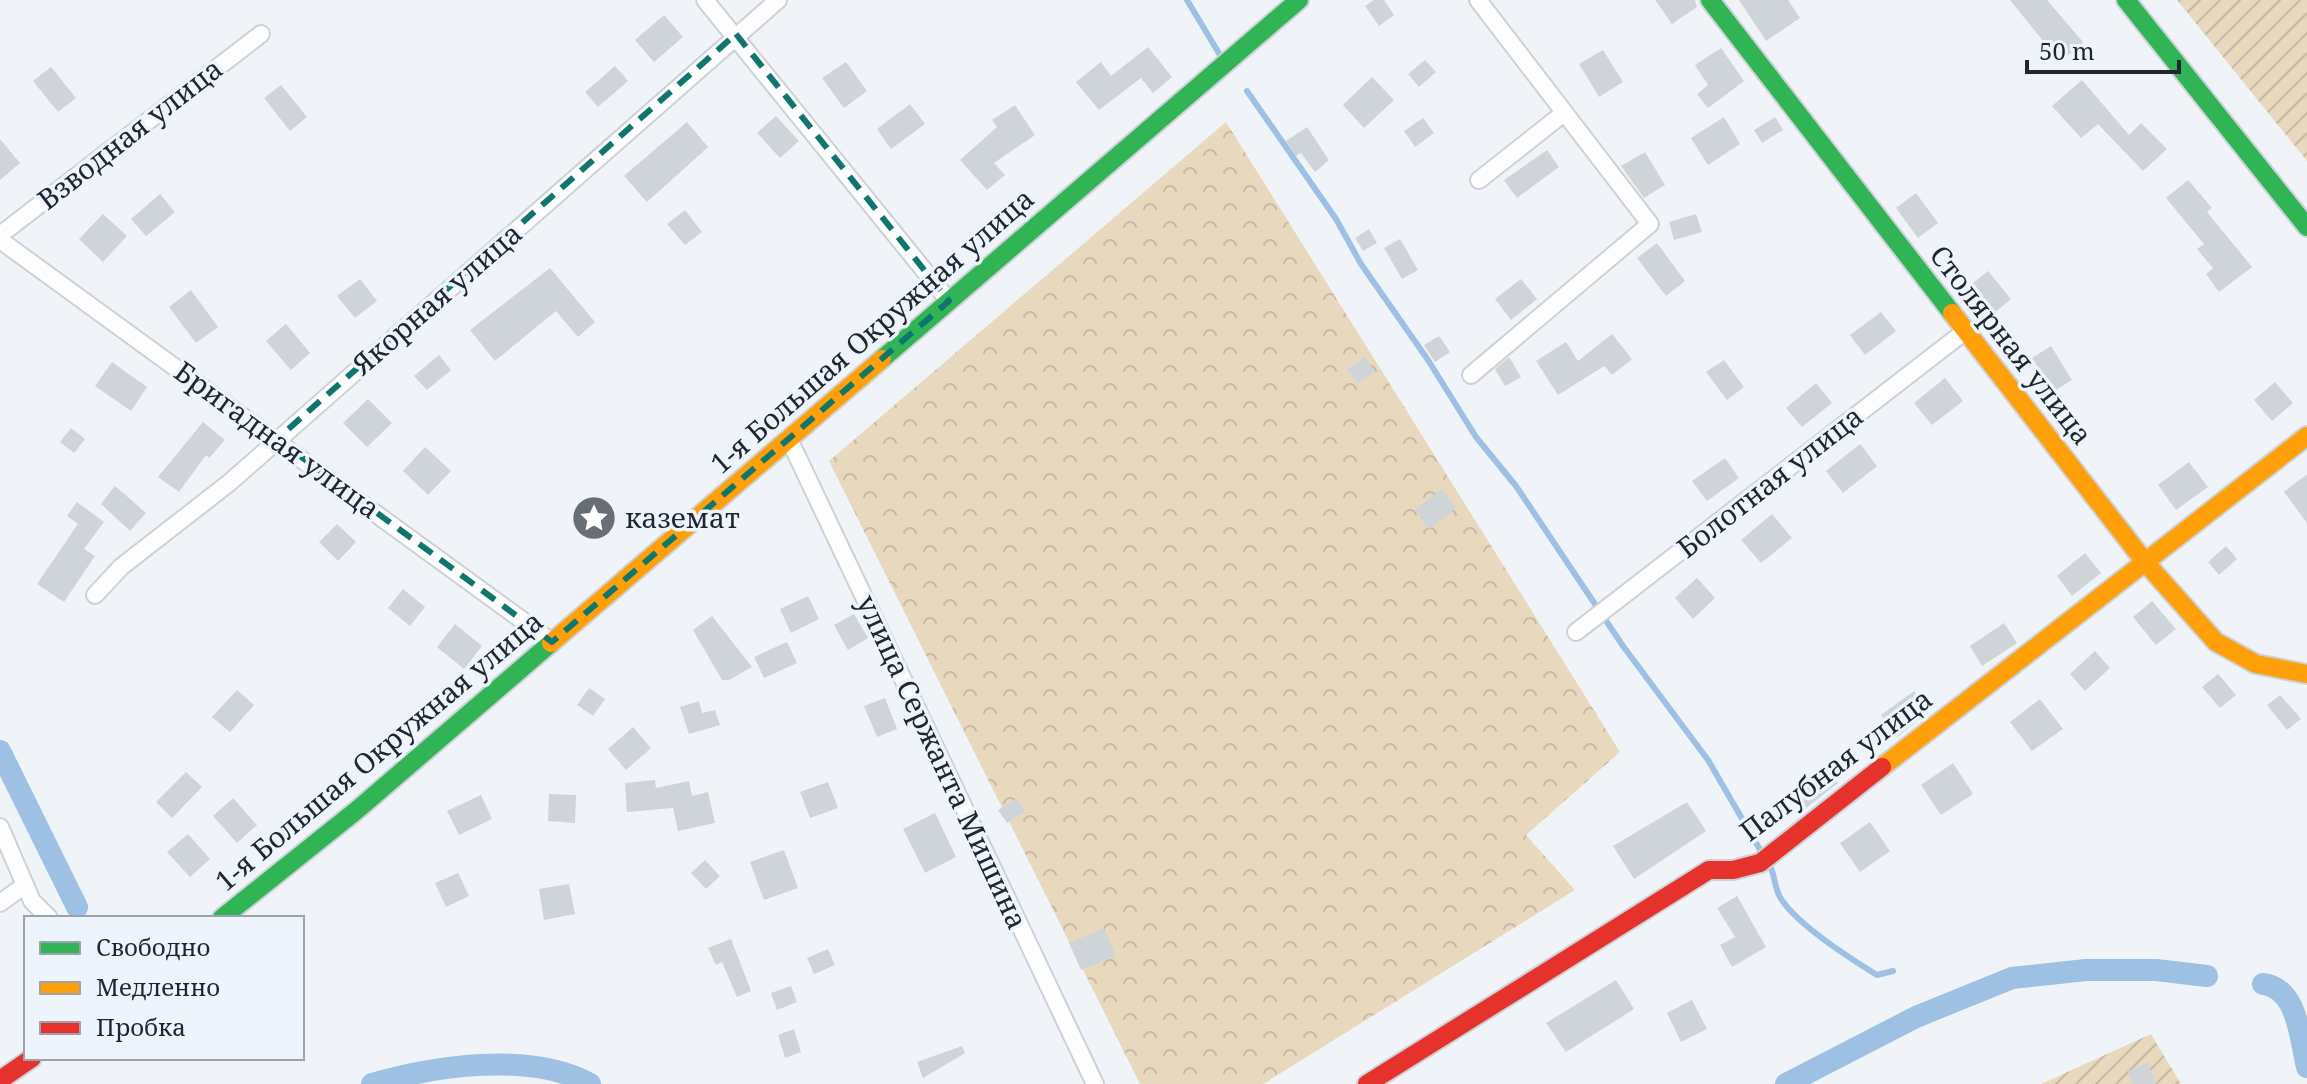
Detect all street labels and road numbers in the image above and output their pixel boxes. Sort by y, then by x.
street label: Взводная улица [29,49,230,217]
street label: 1-я Большая Окружная улица [701,179,1041,481]
street label: Якорная улица [343,214,529,383]
street label: Столярная улица [1922,237,2102,452]
street label: Бригадная улица [167,352,388,527]
street label: Болотная улица [1668,397,1870,566]
street label: улица Сержанта Мишина [849,588,1037,935]
street label: 1-я Большая Окружная улица [206,602,550,899]
street label: Палубная улица [1731,679,1939,849]

